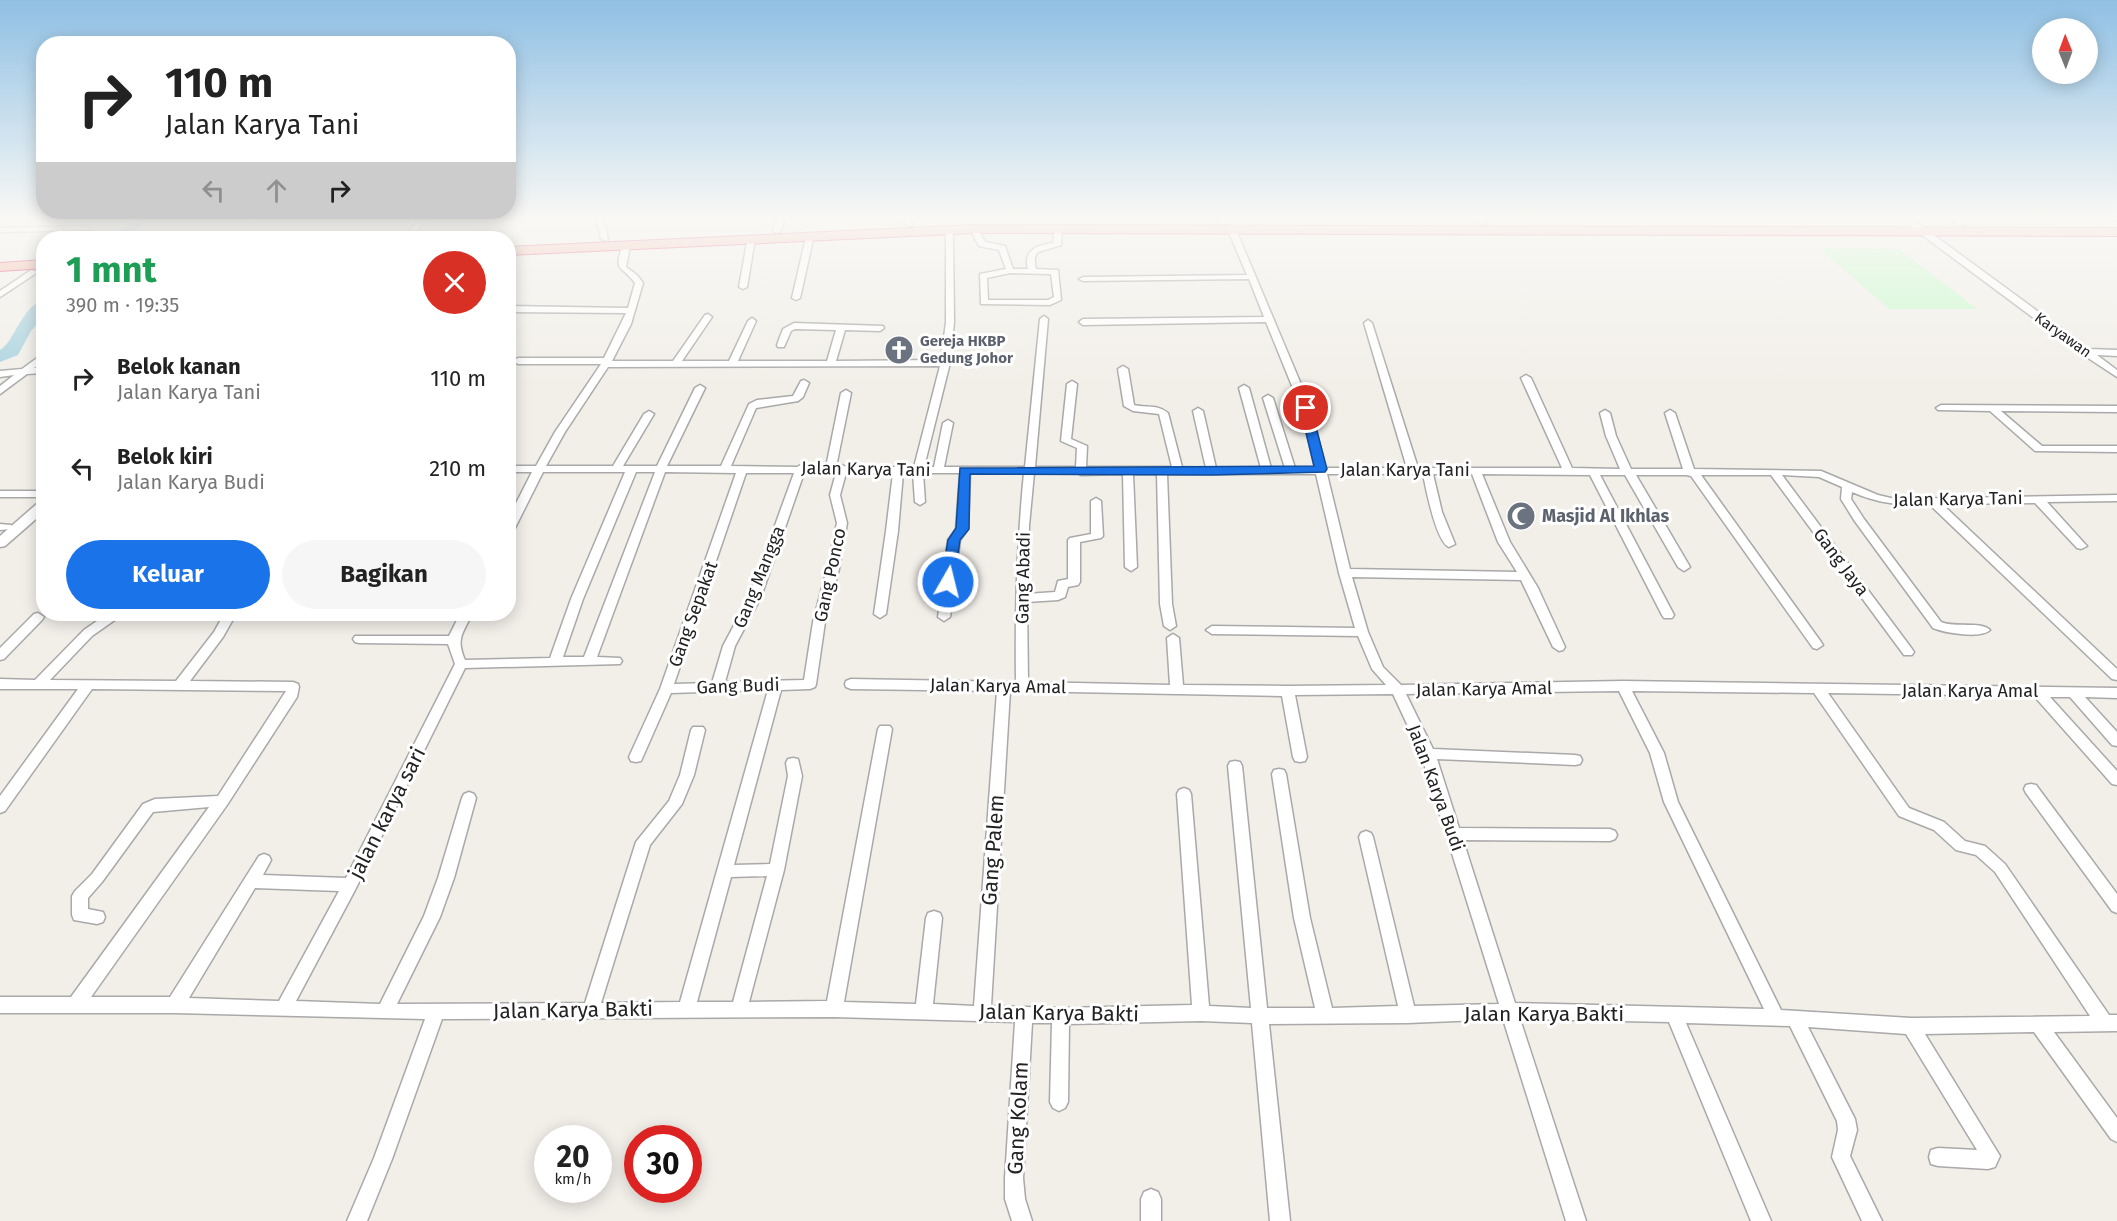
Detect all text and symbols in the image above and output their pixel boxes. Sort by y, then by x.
north arrow [2032,18,2098,84]
map controls [2032,18,2098,84]
text: 110 m [165,58,273,108]
icon: right [66,60,144,138]
text: Jalan Karya Tani [165,109,359,141]
icon: left [197,174,230,207]
icon: ahead [260,174,293,207]
icon: right [323,174,356,207]
text: 1 mnt [66,248,156,292]
button: close [423,251,486,314]
text: 390 m · 19:35 [66,293,179,317]
street label: Karyawan [2031,308,2095,362]
place label: Gereja HKBP Gedung Johor [920,332,1014,367]
church icon: Gereja HKBP Gedung Johor [883,334,915,366]
text: Belok kanan [117,353,241,380]
icon: right [66,362,99,395]
text: 110 m [430,365,486,392]
text: Jalan Karya Tani [117,380,261,404]
pin [1280,382,1331,433]
icon: arrive [1289,391,1322,424]
text: Belok kiri [117,443,213,470]
icon: left [66,452,99,485]
text: 210 m [429,455,486,482]
street label: Jalan Karya Tani [801,457,931,481]
street label: Jalan Karya Tani [1340,459,1470,481]
text: Jalan Karya Budi [117,470,265,494]
street label: Jalan Karya Tani [1893,487,2023,511]
mosque icon: Masjid Al Ikhlas [1505,500,1537,532]
place label: Masjid Al Ikhlas [1542,505,1669,527]
street label: Gang Mangga [729,523,789,631]
street label: Gang Jaya [1808,524,1874,600]
street label: Gang Ponco [809,526,851,624]
street label: Gang Abadi [1011,532,1035,624]
button: Keluar [66,540,270,609]
button: Bagikan [282,540,486,609]
position arrow [916,550,980,614]
street label: Gang Sepakat [664,558,722,670]
street label: Gang Budi [696,674,780,698]
street label: Jalan Karya Amal [930,674,1066,698]
street label: Jalan Karya Amal [1416,677,1552,701]
street label: Jalan Karya Amal [1902,680,2038,702]
street label: Jalan Karya Budi [1403,722,1469,854]
street label: jalan karya sari [342,743,431,884]
street label: Gang Palem [976,794,1010,906]
street label: Jalan Karya Bakti [493,996,653,1024]
street label: Jalan Karya Bakti [979,999,1139,1027]
street label: Jalan Karya Bakti [1464,1001,1624,1027]
street label: Gang Kolam [1002,1061,1034,1175]
speed limit sign: 30 [624,1125,702,1203]
text: 20 [556,1139,590,1175]
text: km/h [554,1170,592,1188]

